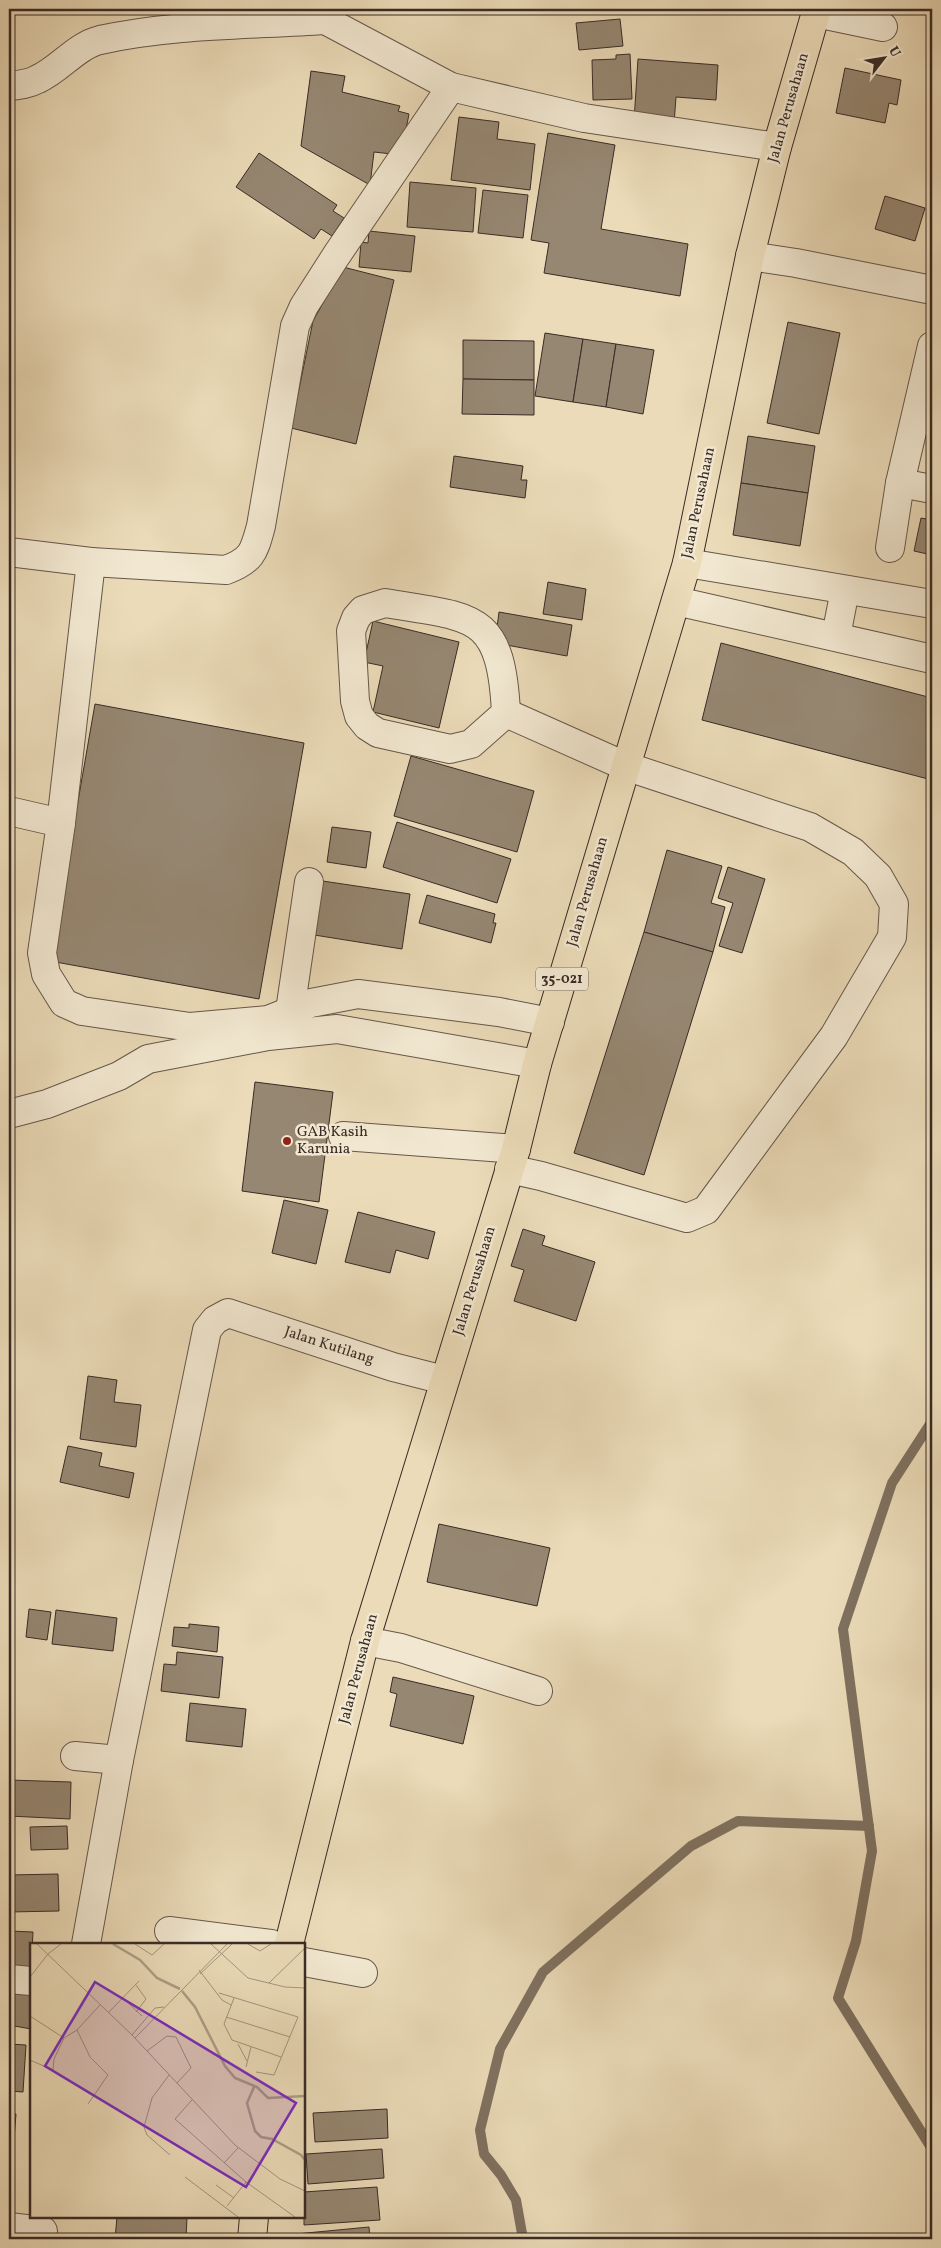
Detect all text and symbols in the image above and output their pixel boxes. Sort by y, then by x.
north arrow [858,32,908,82]
text: U [883,43,905,61]
street label: Jalan Perusahaan [763,51,815,165]
street label: Jalan Perusahaan [677,445,721,561]
street label: Jalan Perusahaan [562,835,614,949]
road number: 35-021 [536,968,588,991]
place label: GAB Kasih Karunia [297,1122,368,1160]
marker: GAB Kasih Karunia [281,1135,293,1147]
street label: Jalan Perusahaan [448,1224,502,1338]
street label: Jalan Kutilang [281,1322,377,1371]
street label: Jalan Perusahaan [334,1612,384,1726]
inset map [30,1943,305,2218]

